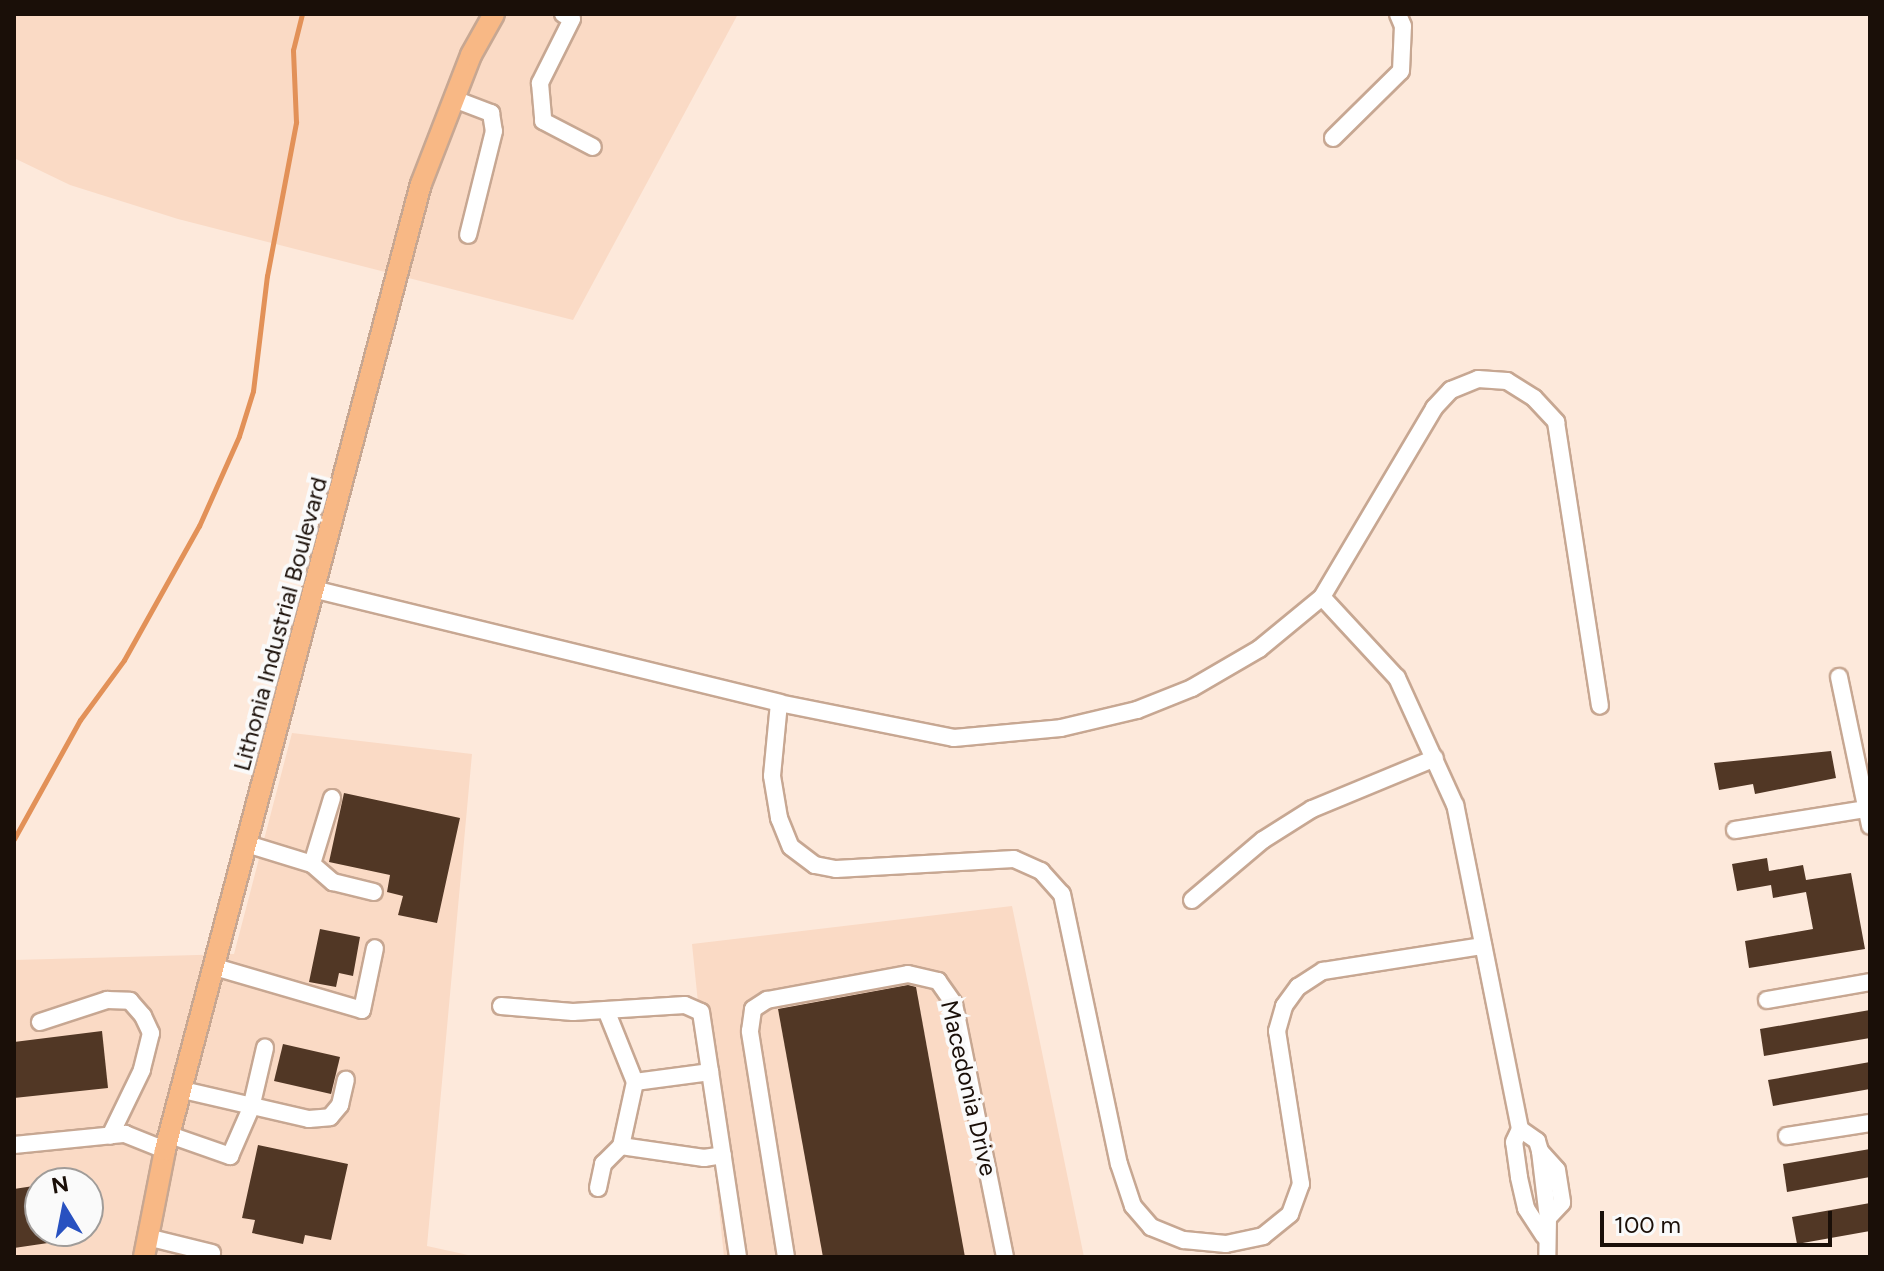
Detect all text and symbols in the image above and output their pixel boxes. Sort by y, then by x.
street label: Lithonia Industrial Boulevard [227,474,333,774]
street label: Macedonia Drive [935,997,1003,1179]
north arrow [24,1167,104,1247]
text: N [49,1170,71,1200]
scale bar [1604,1195,1836,1245]
text: 100 m [1614,1210,1681,1239]

